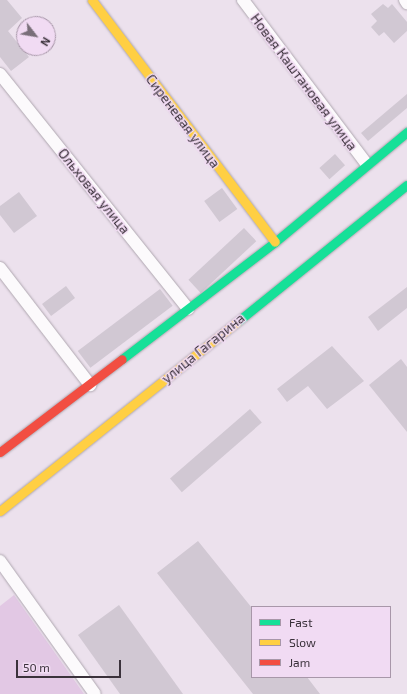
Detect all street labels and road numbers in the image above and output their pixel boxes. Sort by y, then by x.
street label: Новая Каштановая улица [247,10,361,154]
street label: Сиреневая улица [142,71,224,171]
street label: Ольховая улица [54,145,134,237]
street label: улица Гагарина [158,309,248,387]

